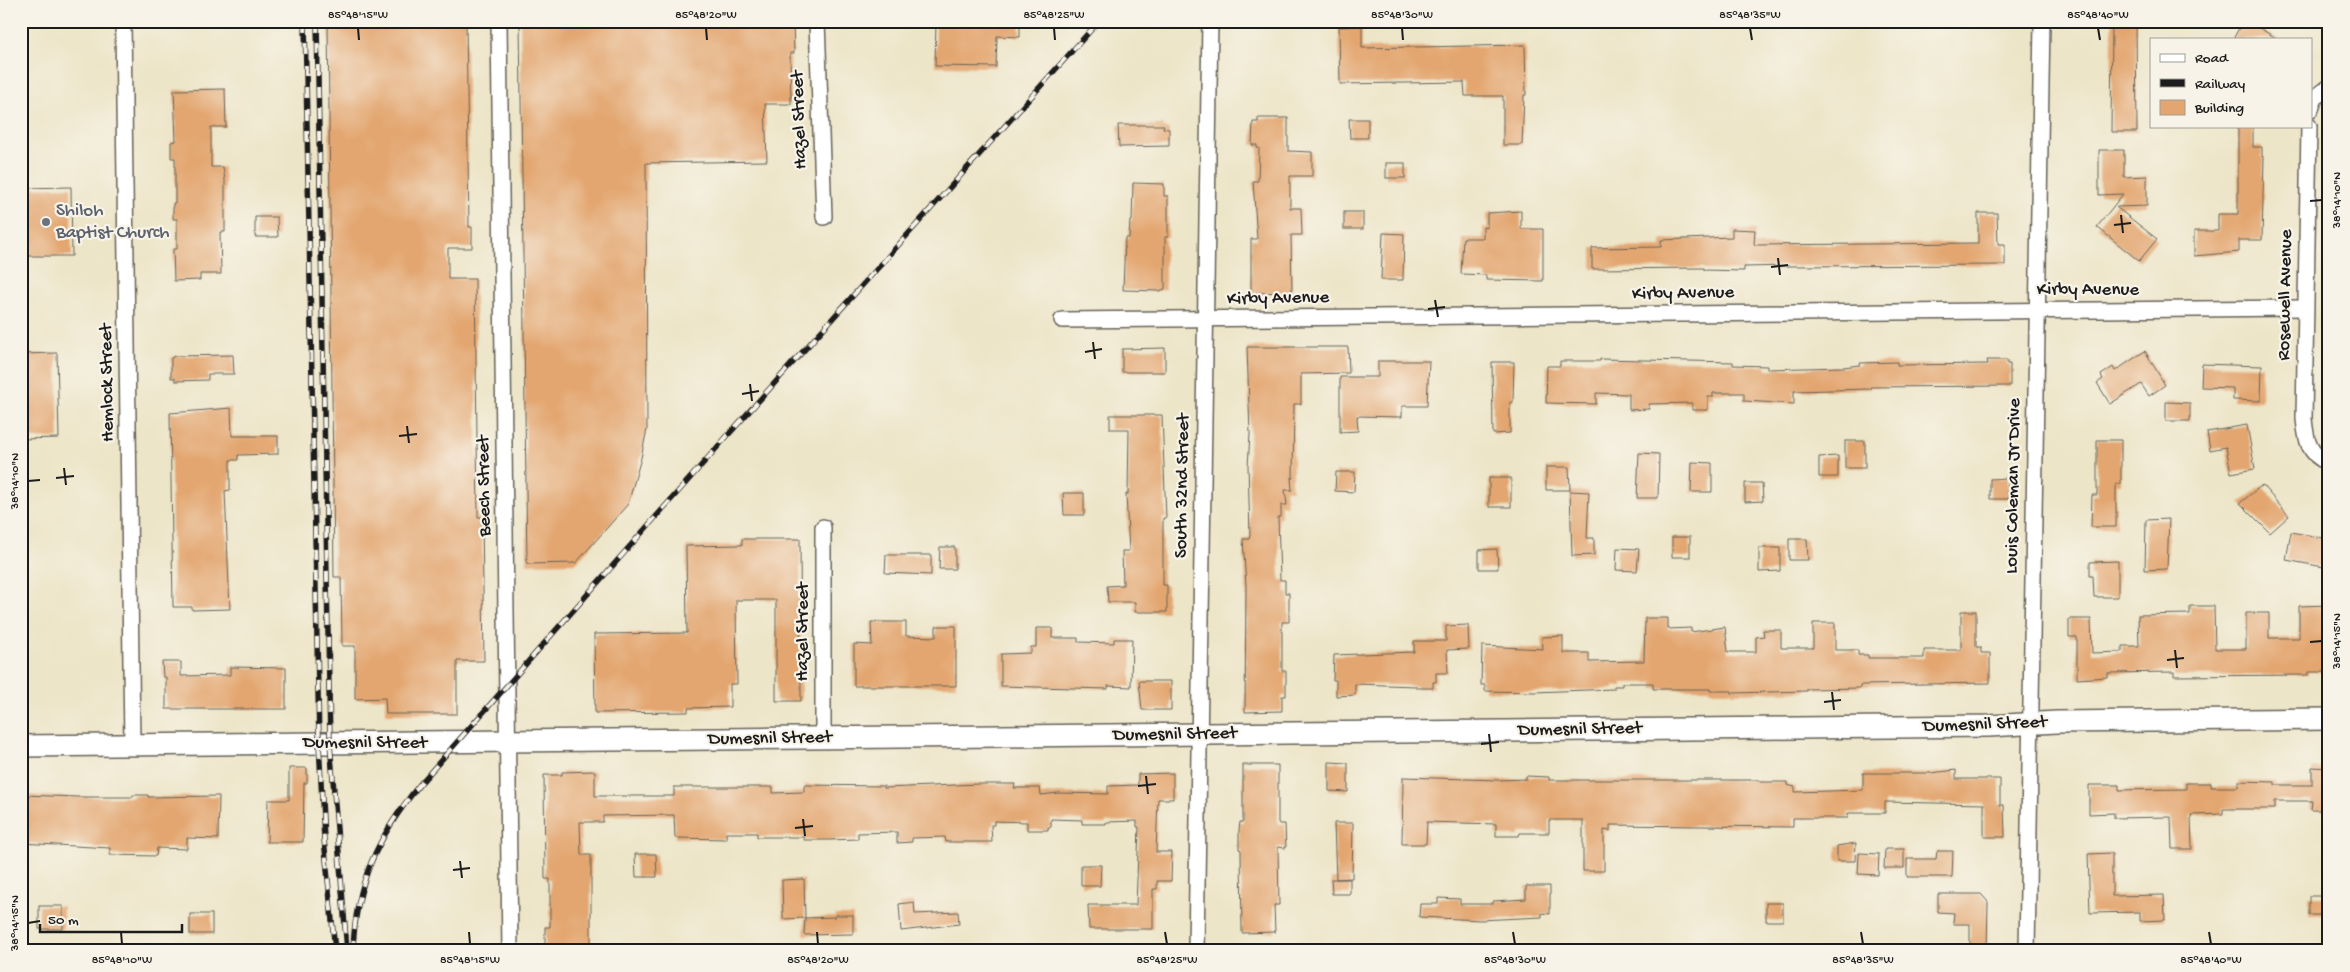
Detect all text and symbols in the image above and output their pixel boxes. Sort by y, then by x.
text: 85°48'15"W [328,9,388,23]
text: 85°48'20"W [675,9,737,23]
text: 85°48'25"W [1024,9,1084,23]
text: 85°48'30"W [1371,9,1433,23]
text: 85°48'35"W [1719,9,1781,23]
text: 85°48'40"W [2067,9,2129,23]
legend [2150,38,2312,128]
text: Road [2195,50,2229,68]
street label: Hazel Street [787,68,813,170]
text: Railway [2195,76,2246,94]
text: Building [2194,100,2244,118]
text: 38°14'10"N [2331,172,2345,229]
place label: Shiloh Baptist Church [55,200,170,245]
marker: Shiloh Baptist Church [40,216,52,228]
street label: Rosewell Avenue [2273,229,2299,361]
street label: Kirby Avenue [2037,279,2139,302]
street label: Kirby Avenue [1632,282,1735,306]
street label: Kirby Avenue [1227,287,1330,311]
street label: Hemlock Street [95,321,121,442]
street label: Louis Coleman Jr Drive [2001,398,2027,574]
street label: South 32nd Street [1170,411,1196,558]
street label: Beech Street [473,433,497,538]
text: 38°14'10"N [9,453,23,510]
street label: Hazel Street [792,580,815,681]
text: 38°14'15"N [2331,613,2345,670]
street label: Dumesnil Street [1921,711,2050,739]
street label: Dumesnil Street [1516,717,1644,743]
street label: Dumesnil Street [1111,722,1239,748]
street label: Dumesnil Street [706,726,834,752]
street label: Dumesnil Street [301,732,429,755]
text: 38°14'15"N [9,895,23,952]
scale bar [40,902,182,934]
text: 50 m [48,912,79,930]
text: 85°48'10"W [92,954,152,968]
text: 85°48'15"W [440,954,500,968]
text: 85°48'20"W [787,954,849,968]
text: 85°48'25"W [1137,954,1197,968]
text: 85°48'30"W [1484,954,1546,968]
text: 85°48'35"W [1832,954,1894,968]
text: 85°48'40"W [2180,954,2242,968]

